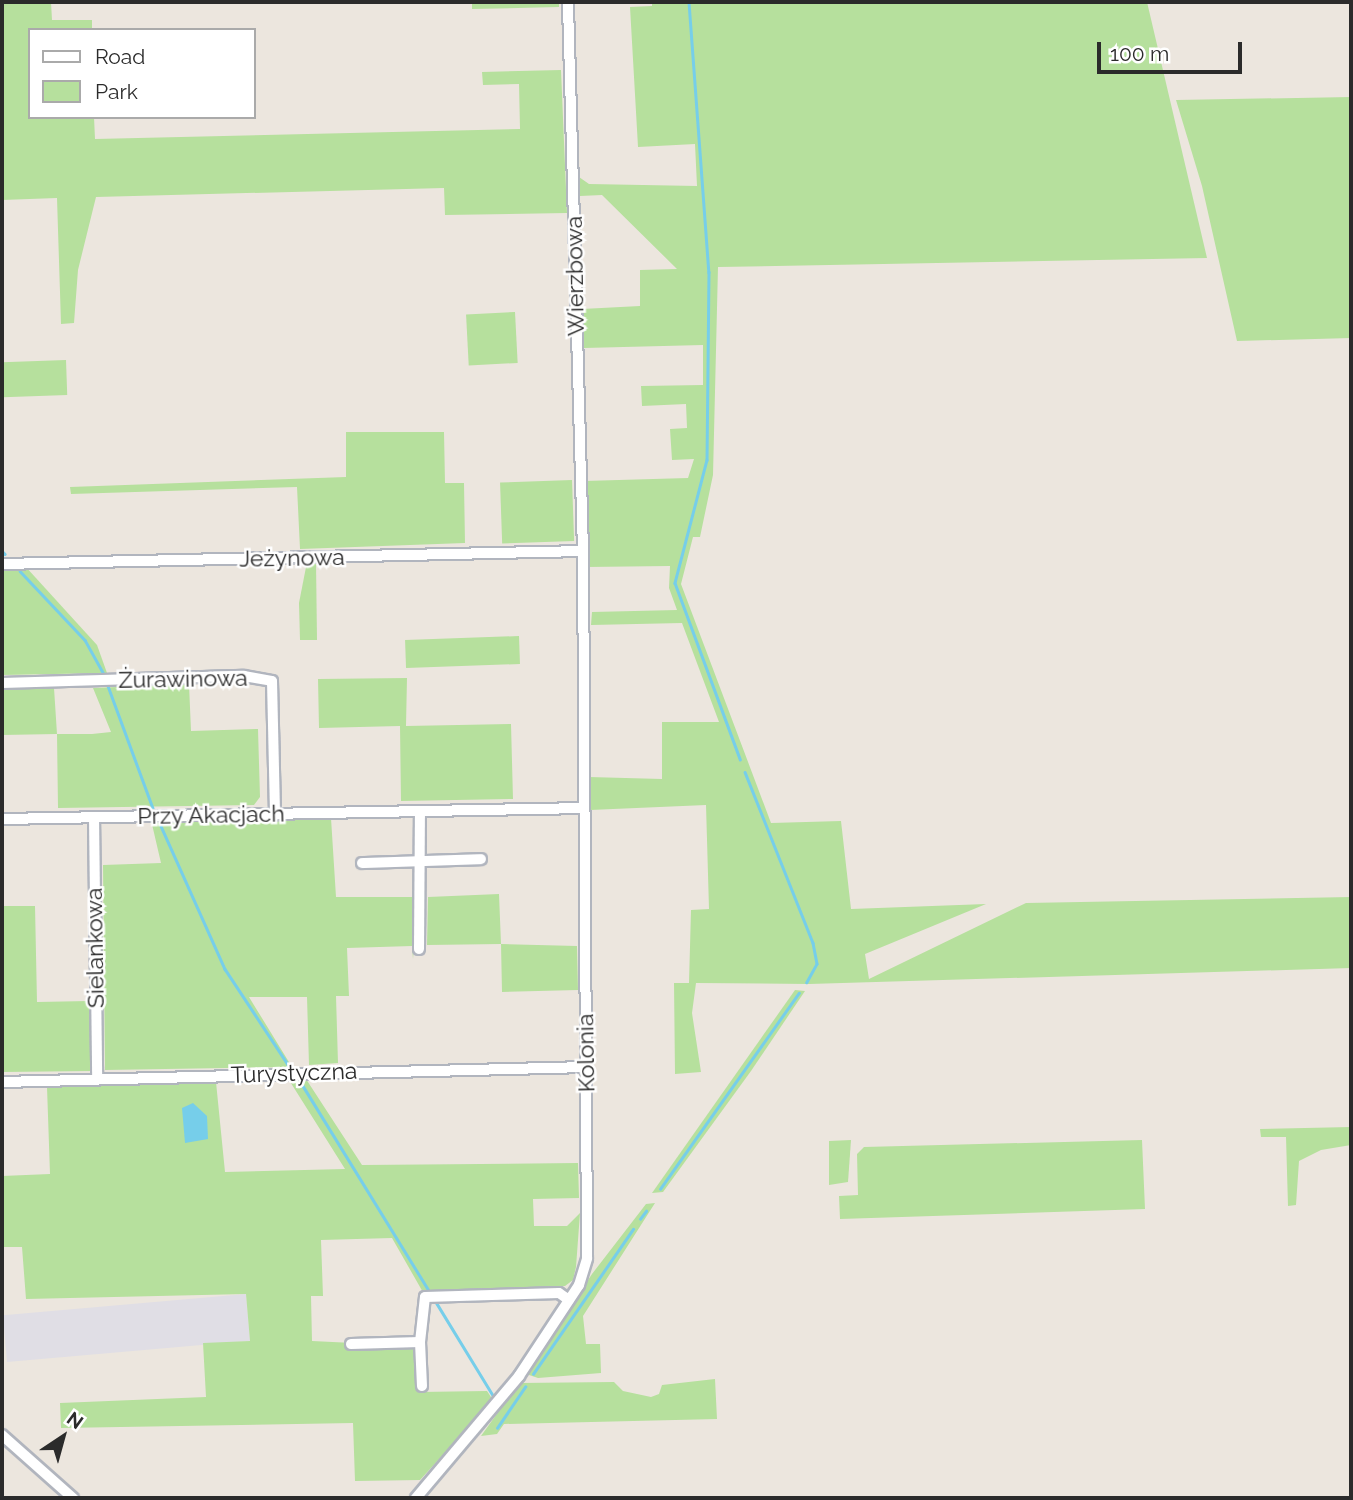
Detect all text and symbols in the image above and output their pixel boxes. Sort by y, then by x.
legend [28,28,256,119]
scale bar [1101,28,1246,72]
text: 100 m [1110,41,1169,66]
text: Road [95,44,145,69]
text: Park [95,79,138,104]
street label: Wierzbowa [560,216,590,336]
street label: Jeżynowa [239,543,345,573]
street label: Żurawinowa [118,664,248,694]
street label: Przy Akacjach [136,800,286,830]
street label: Sielankowa [80,888,110,1008]
street label: Kolonia [572,1013,600,1093]
street label: Turystyczna [230,1057,358,1089]
north arrow [28,1402,98,1472]
text: N [63,1407,88,1433]

